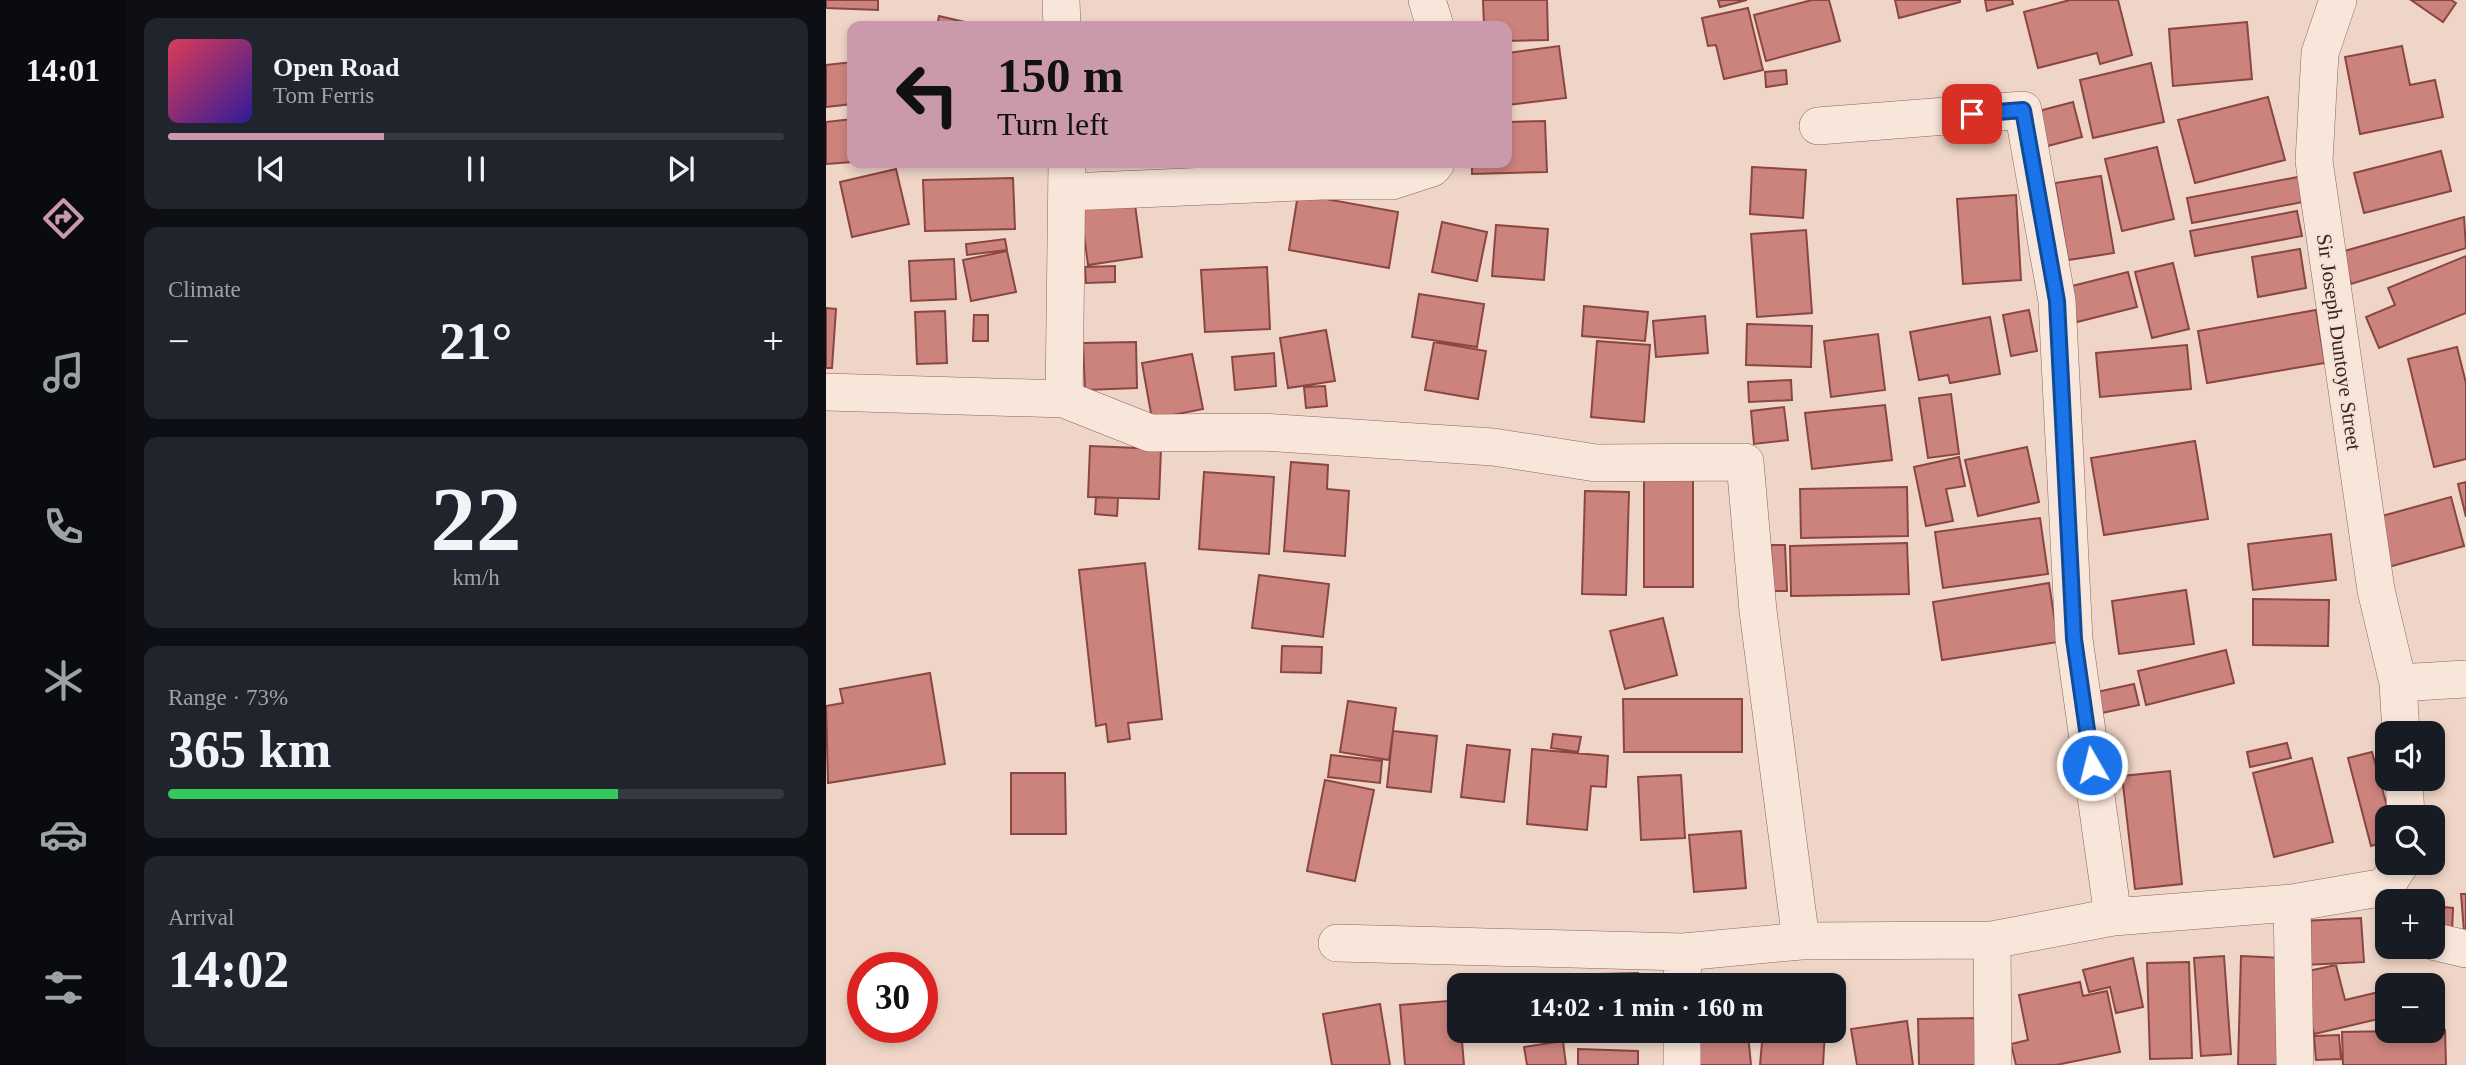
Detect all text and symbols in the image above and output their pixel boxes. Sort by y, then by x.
text: 150 m [997,48,1124,103]
icon: left [882,49,973,140]
text: 14:01 [26,52,100,88]
text: Open Road [273,53,399,82]
text: Tom Ferris [273,83,374,108]
pin [1942,84,2002,144]
icon: arrive [1953,95,1991,133]
text: Turn left [997,106,1109,142]
icon: previous [252,150,290,188]
icon: pause [457,150,495,188]
icon: next [662,150,700,188]
icon: directions [39,194,88,243]
street label: Sir Joseph Duntoye Street [2312,232,2366,452]
text: Climate [168,277,241,302]
text: 21° [440,313,512,370]
text: − [168,320,189,362]
text: + [763,320,784,362]
icon: music [39,348,88,397]
text: 22 [431,469,522,570]
icon: phone [39,502,88,551]
text: km/h [452,565,500,590]
icon: climate [39,656,88,705]
text: Range · 73% [168,685,288,710]
text: 365 km [168,721,331,778]
map controls [2375,721,2445,1043]
button: sound [2375,721,2445,791]
position arrow [2055,728,2129,802]
button: search [2375,805,2445,875]
icon: car [39,810,88,859]
button: + [2375,889,2445,959]
text: Arrival [168,905,234,930]
text: 14:02 [168,941,289,998]
speed limit sign: 30 [847,952,938,1043]
icon: filters [39,963,88,1012]
button: − [2375,973,2445,1043]
text: 14:02 · 1 min · 160 m [1530,993,1764,1022]

